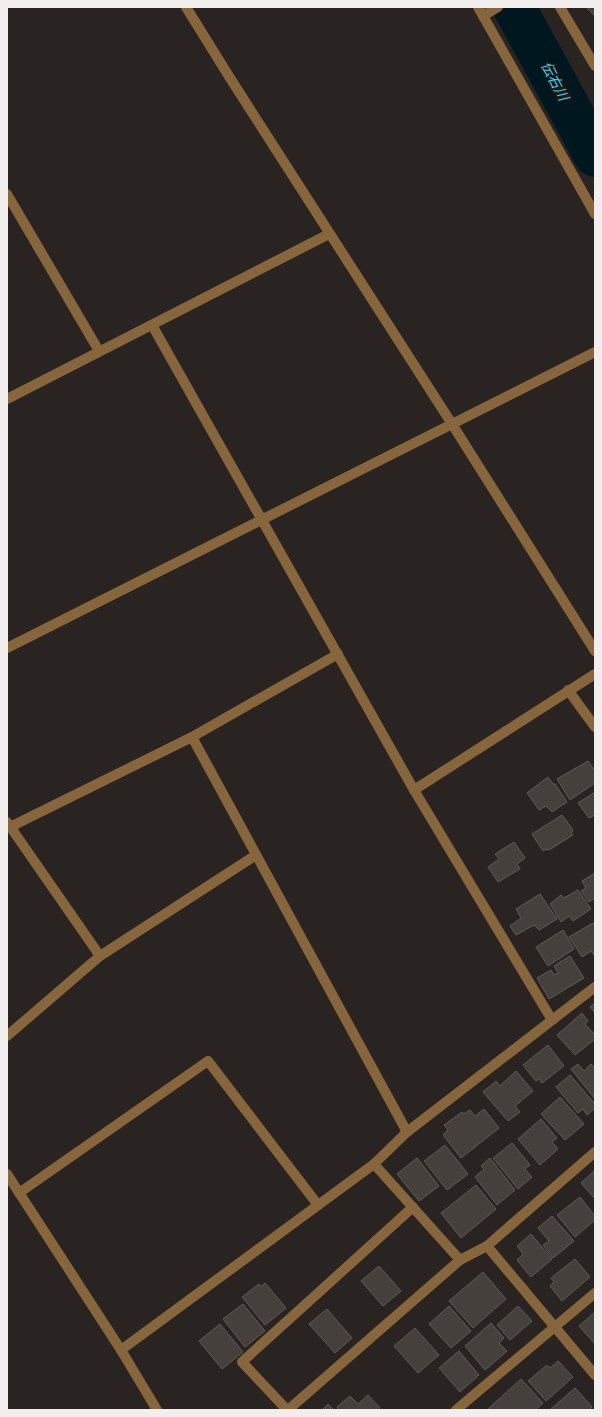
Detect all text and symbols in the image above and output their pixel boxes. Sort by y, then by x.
water label: 伝右川 [537,59,573,106]

